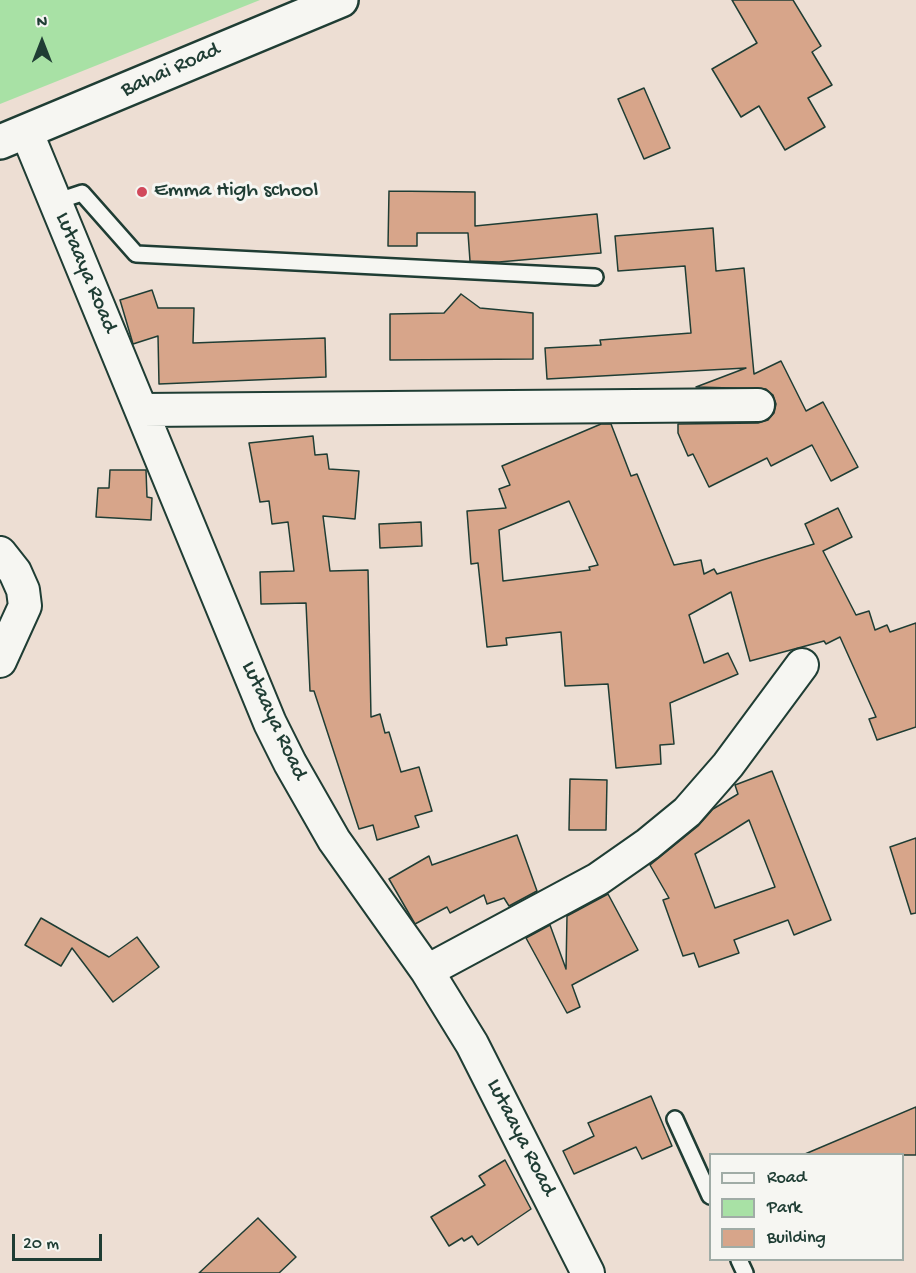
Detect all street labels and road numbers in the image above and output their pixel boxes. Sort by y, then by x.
street label: Bahai Road [117,37,225,105]
street label: Lutaaya Road [48,209,122,337]
street label: Lutaaya Road [234,657,312,785]
street label: Lutaaya Road [479,1075,561,1201]

